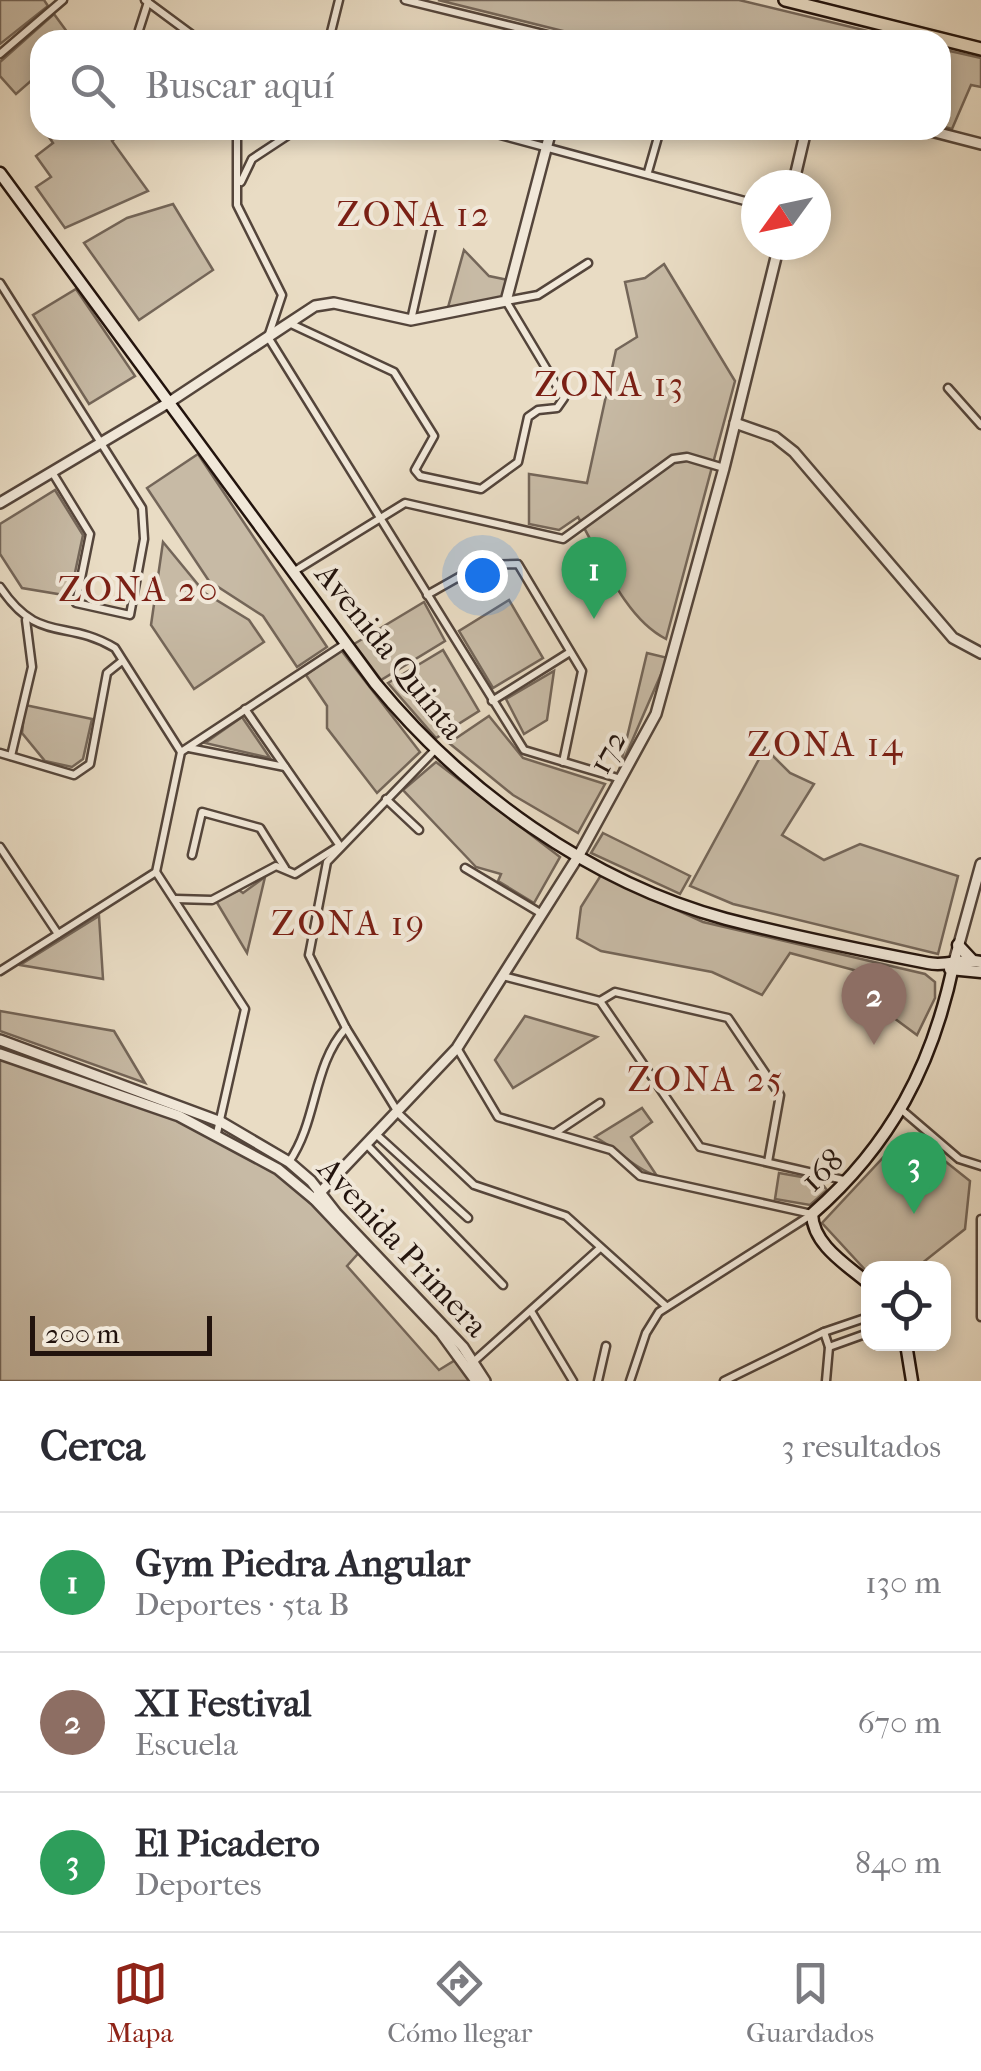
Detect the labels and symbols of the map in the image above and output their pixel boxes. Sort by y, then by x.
north arrow [741,170,831,260]
district label: ZONA 12 [336,194,492,235]
district label: ZONA 13 [534,364,686,405]
pin: 1 [562,536,626,619]
your location [457,550,508,601]
street label: Avenida Quinta [306,555,472,747]
district label: ZONA 20 [58,569,220,610]
street label: 172 [581,724,634,780]
district label: ZONA 14 [747,724,905,765]
district label: ZONA 19 [271,903,427,944]
pin: 2 [842,962,906,1045]
district label: ZONA 25 [627,1059,785,1100]
pin: 3 [882,1132,946,1214]
street label: 168 [793,1142,851,1199]
street label: Avenida Primera [309,1149,496,1345]
scale bar [30,1311,212,1356]

